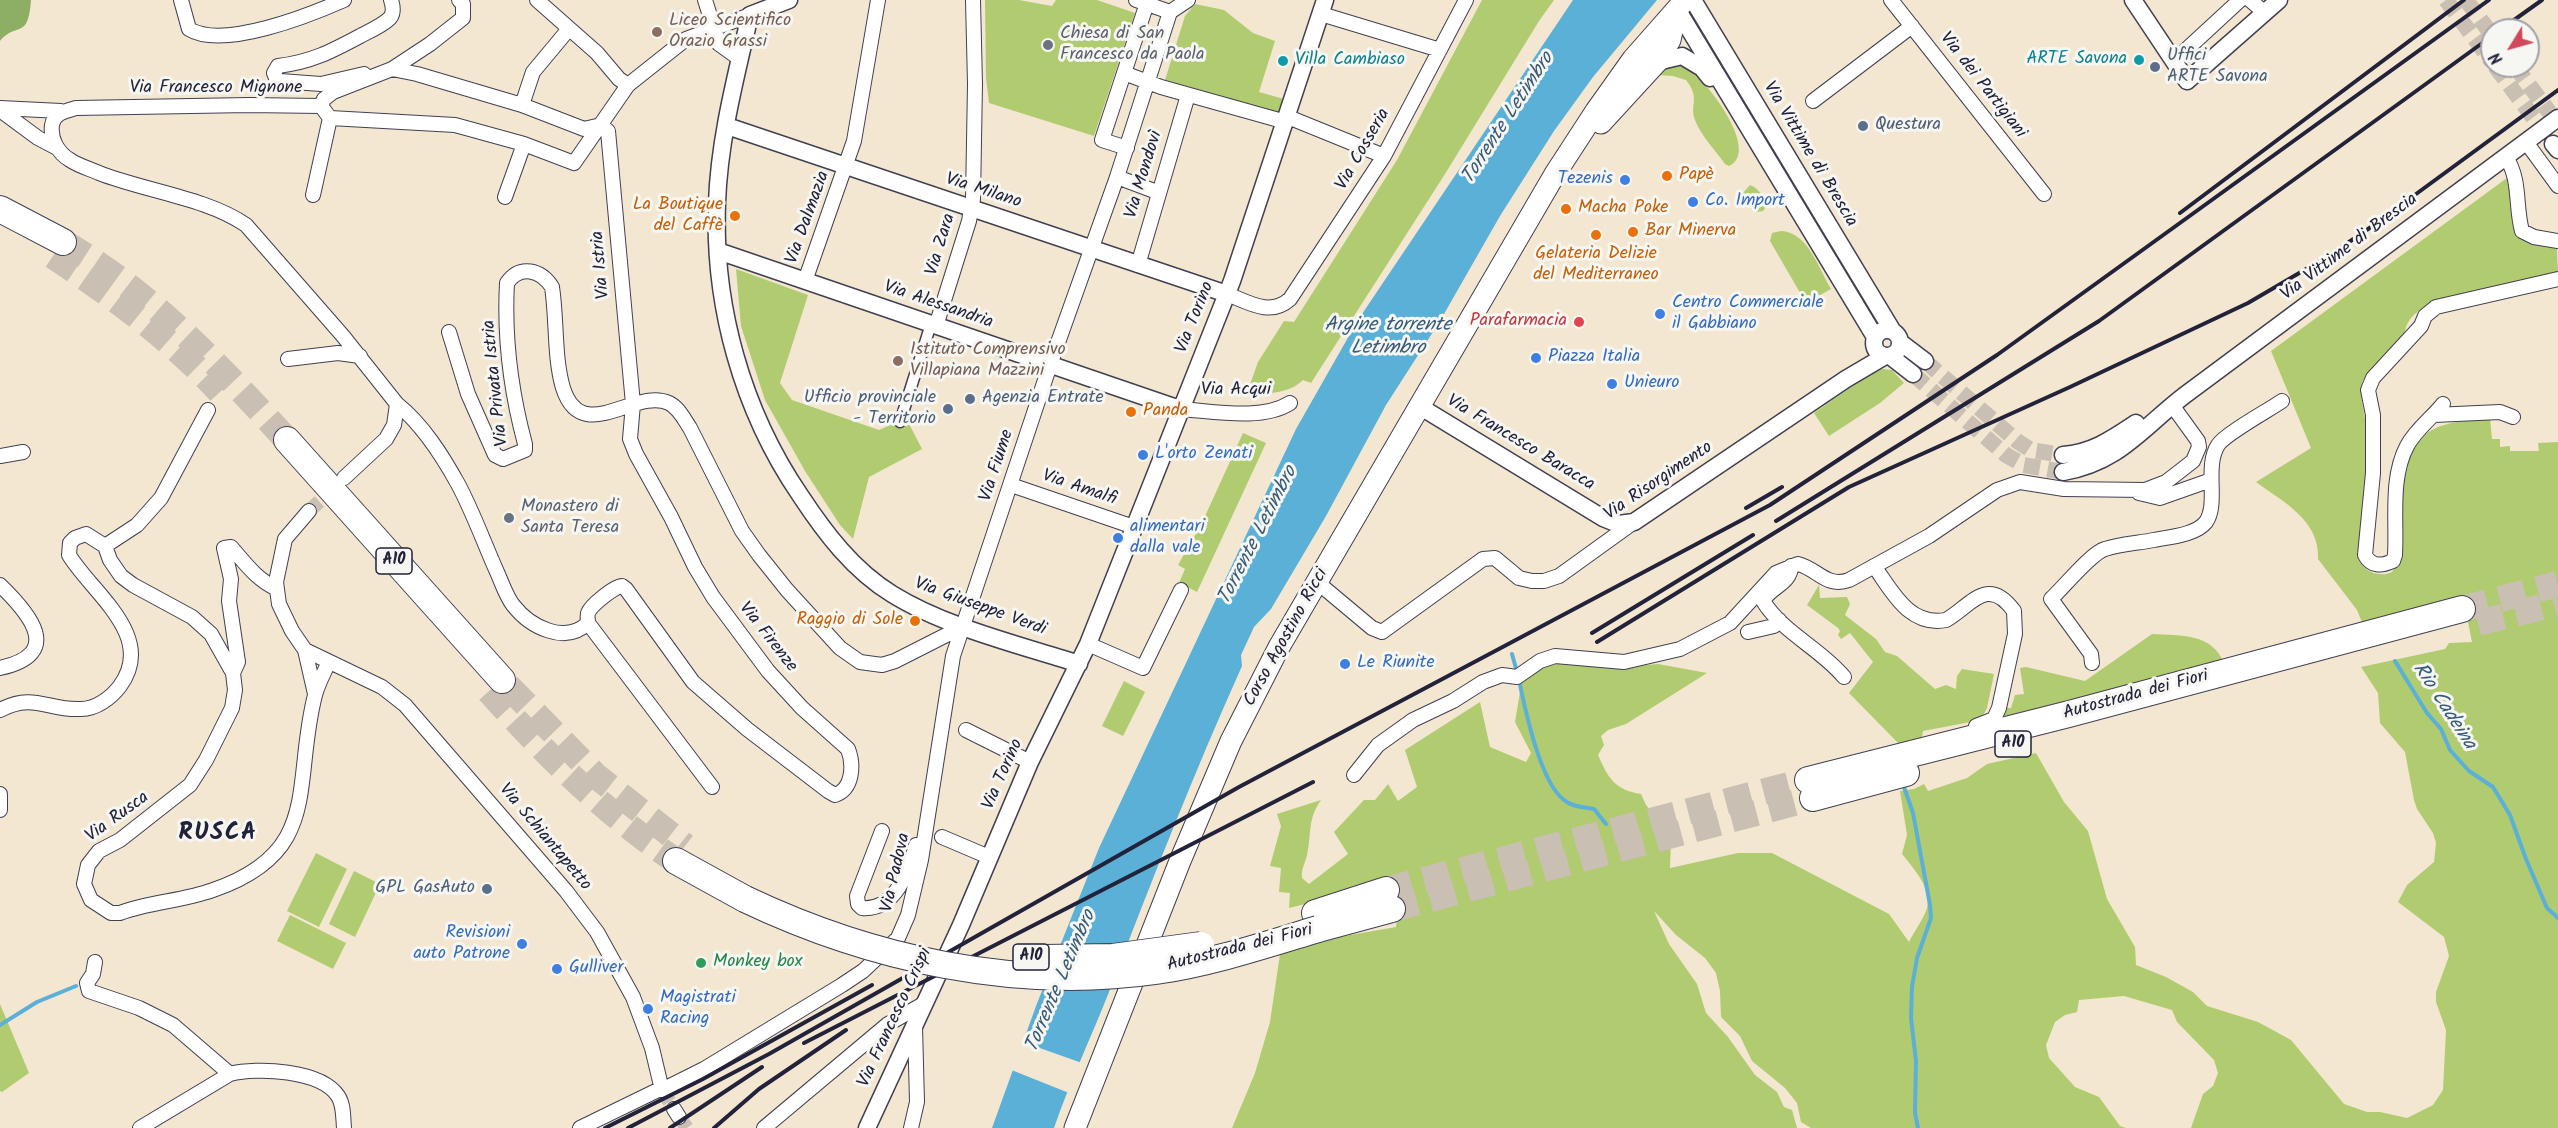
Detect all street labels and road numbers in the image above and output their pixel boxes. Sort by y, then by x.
street label: Via dei Partigiani [1934,29,2030,143]
street label: Via Francesco Mignone [130,78,302,100]
street label: Via Vittime di Brescia [1757,78,1861,232]
street label: Via Cosseria [1332,105,1396,195]
street label: Via Mondovì [1121,129,1169,221]
street label: Via Dalmazia [782,169,836,267]
street label: Via Milano [942,170,1024,214]
street label: Via Vittime di Brescia [2277,190,2423,306]
street label: Via Zara [922,211,962,279]
street label: Via Istria [588,230,616,300]
street label: Via Alessandria [881,277,995,335]
street label: Via Torino [1172,279,1220,357]
street label: Via Privata Istria [480,319,514,447]
street label: Via Acqui [1201,380,1271,402]
street label: Via Francesco Baracca [1442,391,1598,497]
street label: Via Fiume [976,427,1020,505]
street label: Via Risorgimento [1601,438,1717,526]
street label: Via Amalfi [1039,466,1119,512]
road number: A10 [376,548,412,574]
street label: Corso Agostino Ricci [1240,565,1334,711]
street label: Via Giuseppe Verdi [911,574,1049,642]
street label: Via Firenze [733,599,801,677]
street label: Autostrada dei Fiori [2061,666,2211,726]
road number: A10 [1995,731,2031,757]
street label: Via Torino [979,736,1029,814]
street label: Via Schiantapetto [493,780,595,896]
street label: Via Rusca [82,788,154,848]
street label: Via Padova [877,831,917,915]
street label: Autostrada dei Fiori [1165,920,1315,978]
road number: A10 [1013,944,1049,970]
street label: Via Francesco Crispi [854,945,938,1091]

